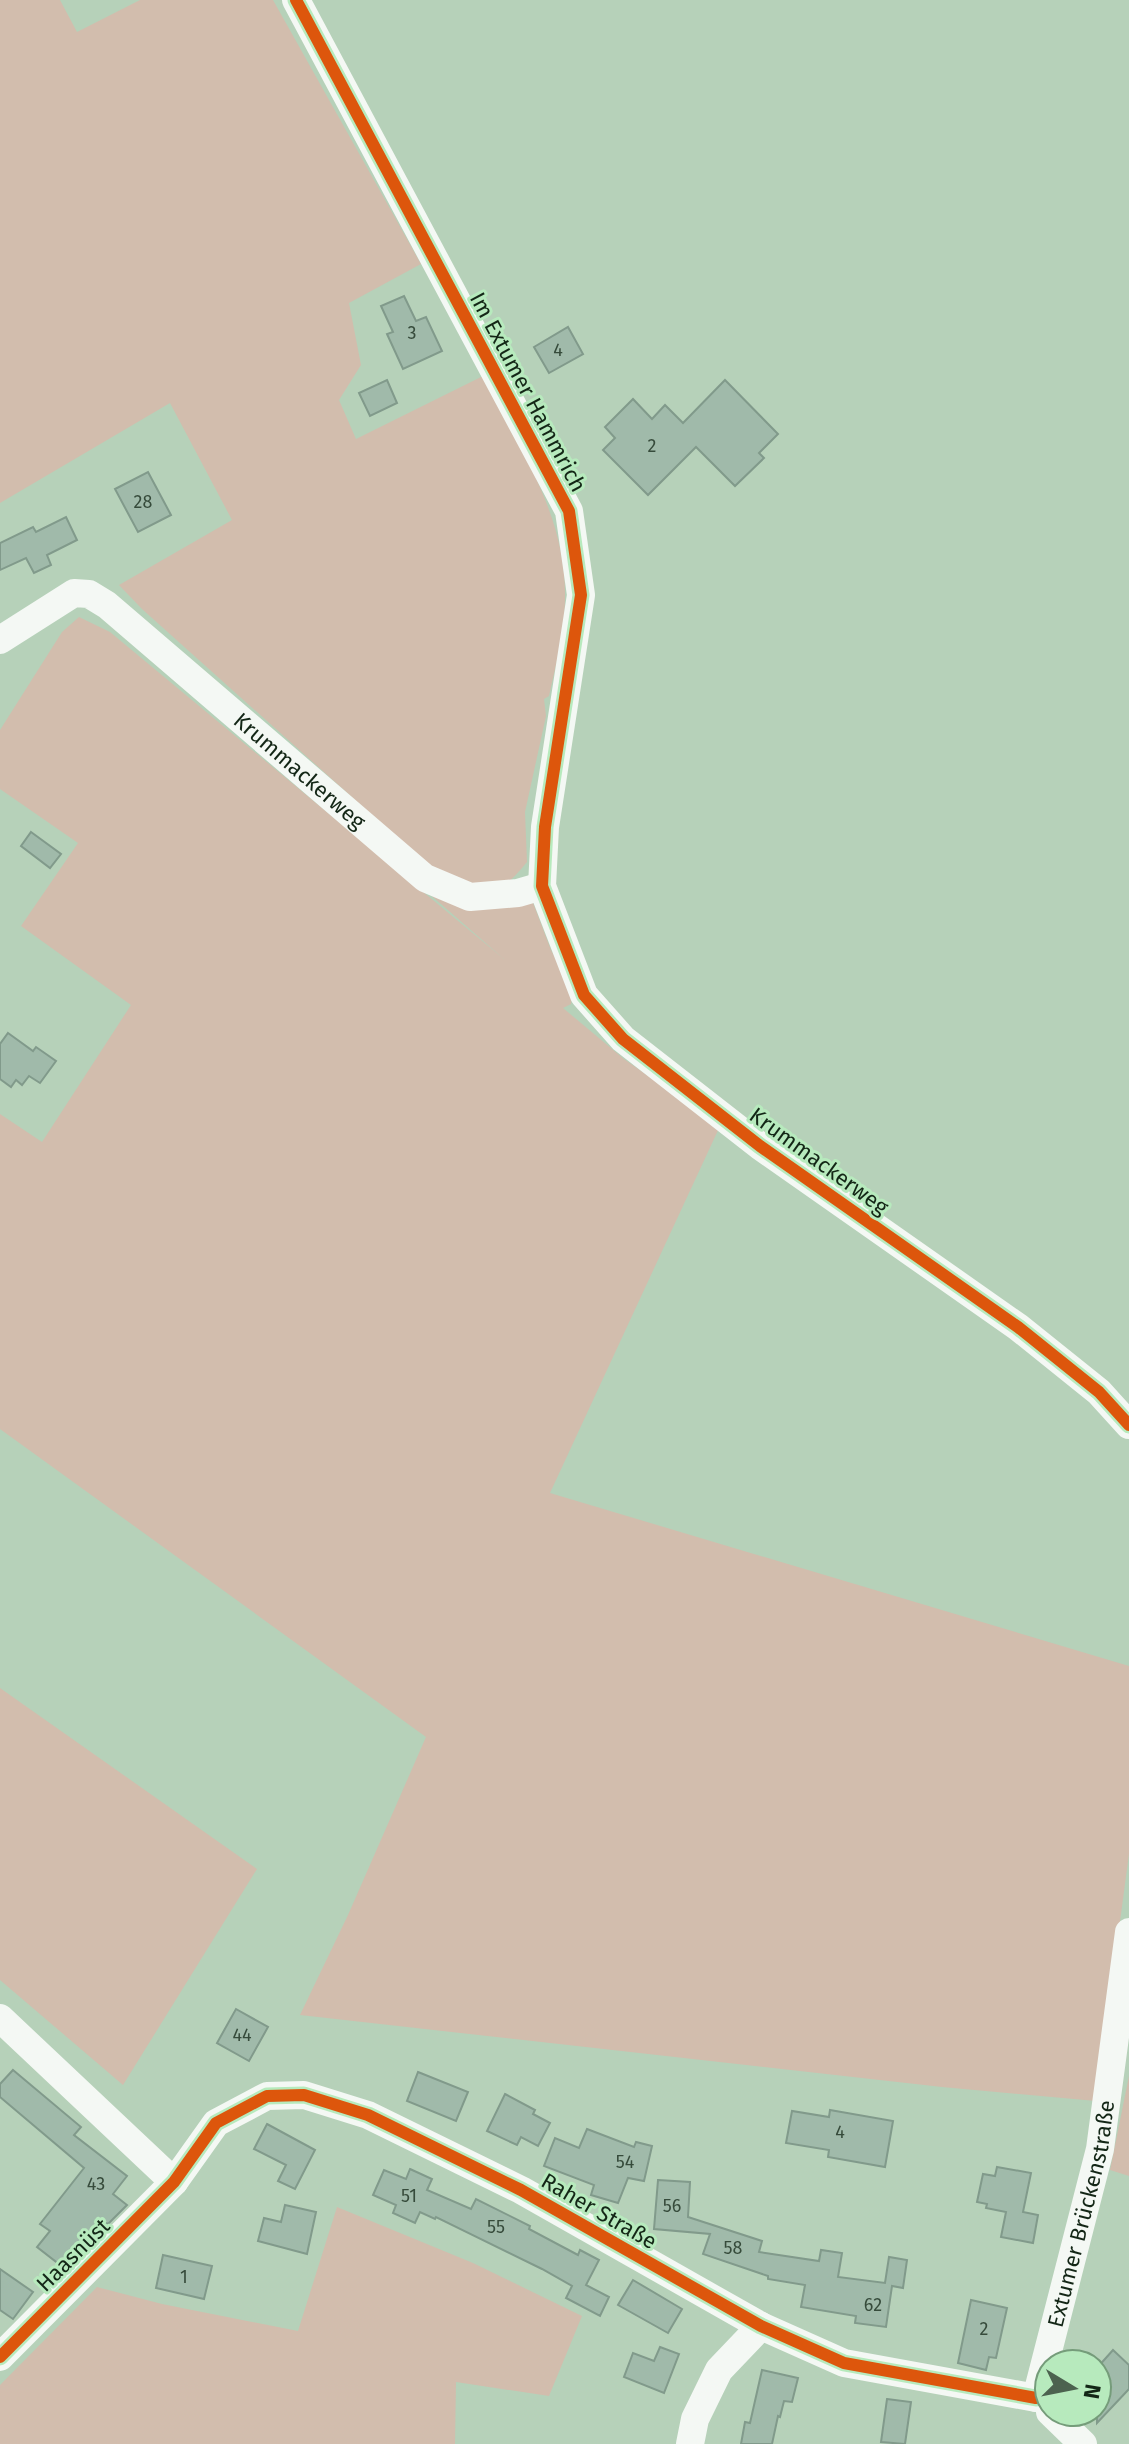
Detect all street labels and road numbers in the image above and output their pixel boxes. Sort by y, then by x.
street label: Im Extumer Hammrich [464,288,592,496]
street label: Krummackerweg [228,707,372,835]
street label: Krummackerweg [744,1102,894,1221]
street label: Extumer Brückenstraße [1041,2098,1120,2330]
street label: Raher Straße [536,2167,662,2255]
street label: Haasnüst [31,2213,115,2297]

